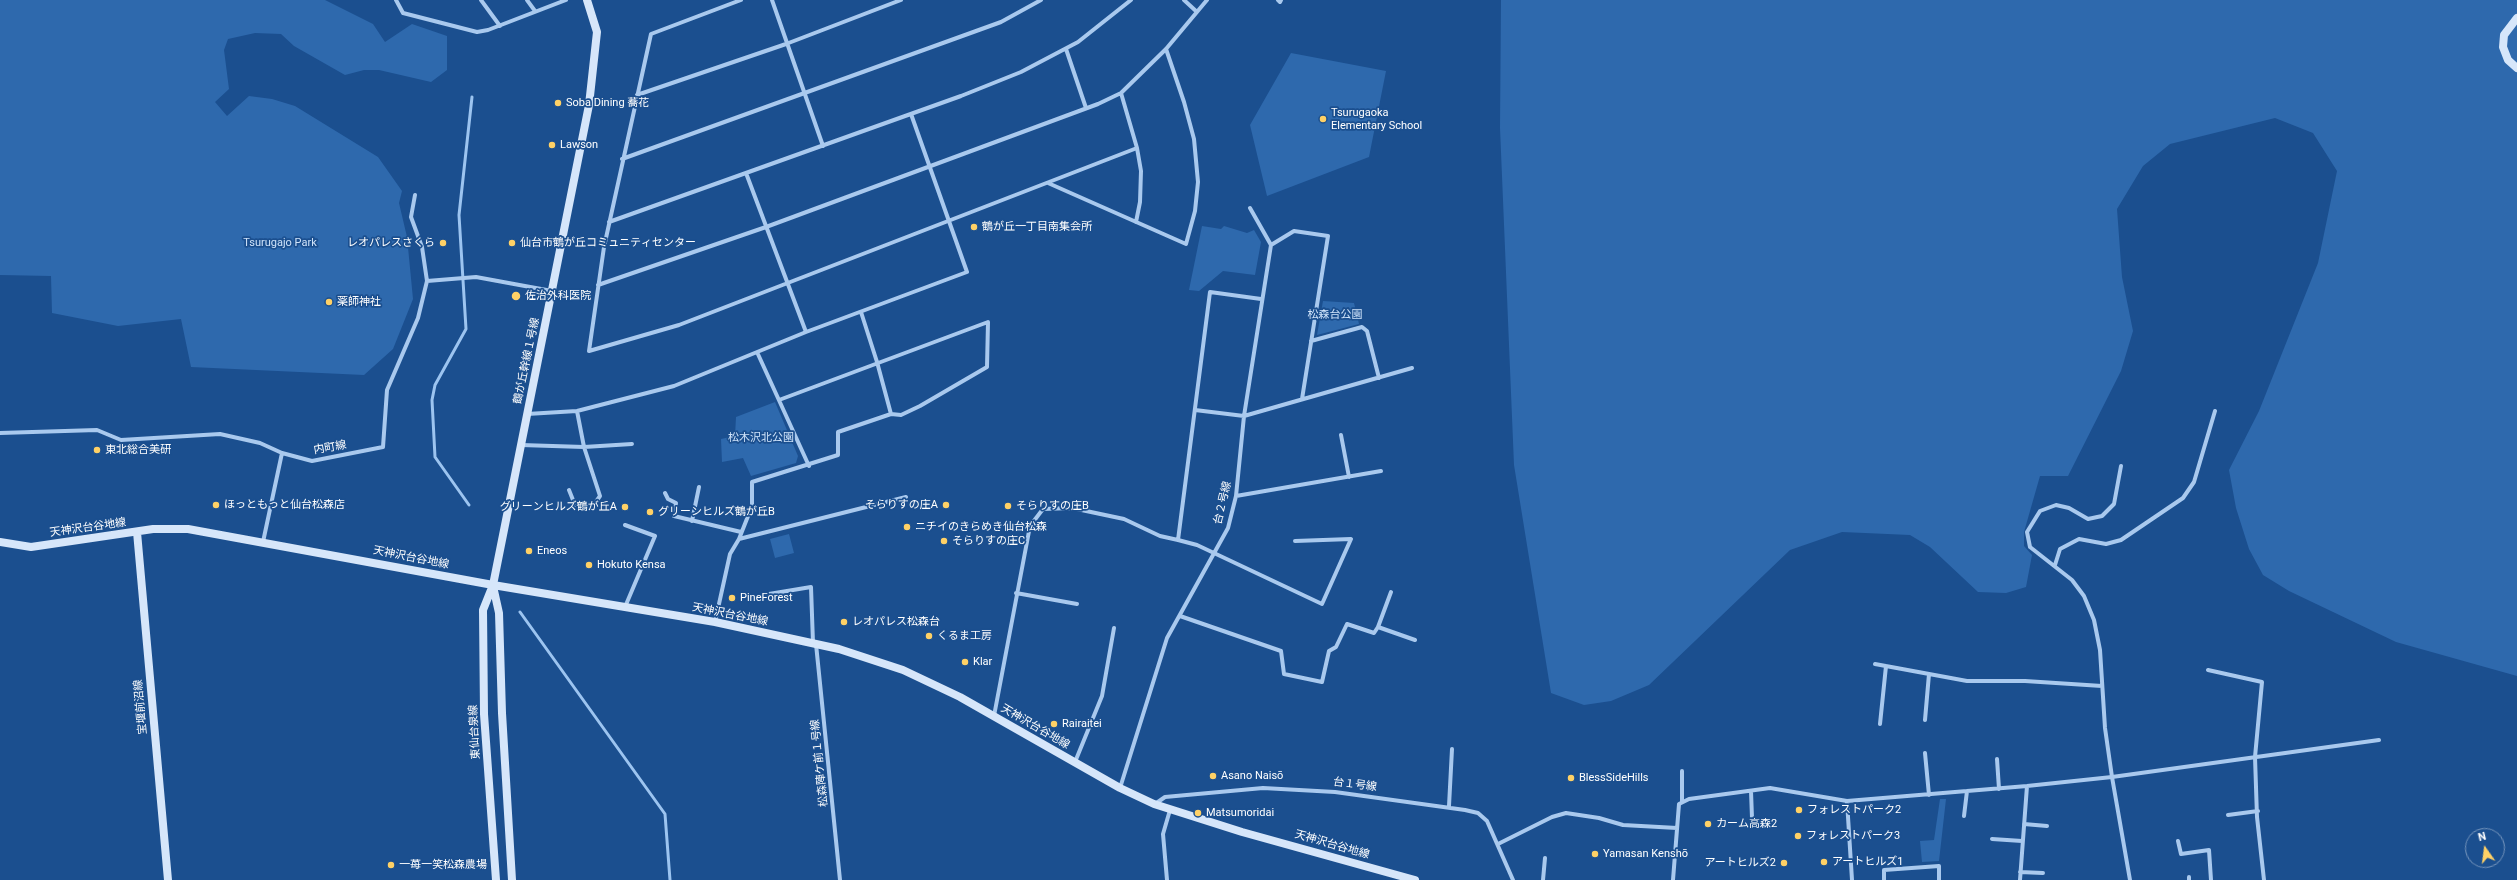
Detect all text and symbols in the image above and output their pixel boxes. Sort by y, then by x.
place label: Soba Dining 蕎花 [566,96,649,110]
marker: Soba Dining 蕎花 [553,98,563,108]
place label: Tsurugaoka Elementary School [1331,106,1422,132]
marker: Tsurugaoka Elementary School [1318,114,1328,124]
place label: Lawson [560,138,598,152]
marker: Lawson [547,140,557,150]
place label: 鶴が丘一丁目南集会所 [982,220,1092,234]
marker: 鶴が丘一丁目南集会所 [969,222,979,232]
park label: Tsurugajo Park [243,236,317,250]
place label: レオパレスさくら [347,236,435,250]
place label: 仙台市鶴が丘コミュニティセンター [520,236,696,250]
marker: レオパレスさくら [438,238,448,248]
marker: 仙台市鶴が丘コミュニティセンター [507,238,517,248]
place label: 佐治外科医院 [525,289,591,303]
marker: 佐治外科医院 [510,290,522,302]
place label: 薬師神社 [337,295,381,309]
marker: 薬師神社 [324,297,334,307]
park label: 松森台公園 [1308,308,1362,322]
street label: 鶴が丘幹線１号線 [511,317,543,405]
park label: 松木沢北公園 [728,431,794,445]
street label: 内町線 [313,439,347,457]
place label: 東北総合美研 [105,443,171,457]
marker: 東北総合美研 [92,445,102,455]
street label: 台２号線 [1212,480,1234,526]
place label: ほっともっと仙台松森店 [224,498,345,512]
place label: そらりすの庄A [865,498,938,512]
place label: そらりすの庄B [1016,499,1089,513]
marker: ほっともっと仙台松森店 [211,500,221,510]
place label: グリーンヒルズ鶴が丘A [500,500,617,514]
marker: そらりすの庄A [941,500,951,510]
marker: そらりすの庄B [1003,501,1013,511]
marker: グリーンヒルズ鶴が丘A [620,502,630,512]
place label: グリーンヒルズ鶴が丘B [658,505,775,519]
marker: グリーンヒルズ鶴が丘B [645,507,655,517]
street label: 天神沢台谷地線 [49,516,127,540]
place label: ニチイのきらめき仙台松森 [915,520,1047,534]
marker: ニチイのきらめき仙台松森 [902,522,912,532]
place label: そらりすの庄C [952,534,1025,548]
marker: そらりすの庄C [939,536,949,546]
street label: 天神沢台谷地線 [372,544,450,572]
place label: Eneos [537,544,567,558]
marker: Eneos [524,546,534,556]
place label: Hokuto Kensa [597,558,666,572]
marker: Hokuto Kensa [584,560,594,570]
place label: PineForest [740,591,792,605]
marker: PineForest [727,593,737,603]
street label: 天神沢台谷地線 [691,601,769,629]
place label: レオパレス松森台 [852,615,940,629]
marker: レオパレス松森台 [839,617,849,627]
place label: くるま工房 [937,629,992,643]
marker: くるま工房 [924,631,934,641]
place label: Klar [973,655,992,669]
marker: Klar [960,657,970,667]
street label: 宝堰前沼線 [132,679,150,735]
street label: 天神沢台谷地線 [998,702,1072,752]
street label: 東仙台泉線 [467,704,483,760]
place label: Rairaitei [1062,717,1102,731]
street label: 松森陣ケ前１号線 [809,719,831,807]
marker: Rairaitei [1049,719,1059,729]
place label: Asano Naisō [1221,769,1283,783]
marker: Asano Naisō [1208,771,1218,781]
place label: BlessSideHills [1579,771,1649,785]
marker: BlessSideHills [1566,773,1576,783]
street label: 台１号線 [1332,776,1378,794]
place label: フォレストパーク2 [1807,803,1901,817]
marker: フォレストパーク2 [1794,805,1804,815]
place label: Matsumoridai [1206,806,1274,820]
marker: Matsumoridai [1193,808,1203,818]
place label: カーム高森2 [1716,817,1777,831]
marker: カーム高森2 [1703,819,1713,829]
street label: 天神沢台谷地線 [1293,828,1371,862]
north arrow [2465,828,2505,868]
place label: フォレストパーク3 [1806,829,1900,843]
text: N [2477,830,2488,844]
marker: フォレストパーク3 [1793,831,1803,841]
place label: Yamasan Kenshō [1603,847,1688,861]
marker: Yamasan Kenshō [1590,849,1600,859]
place label: アートヒルズ1 [1832,855,1904,869]
place label: アートヒルズ2 [1704,856,1776,870]
marker: アートヒルズ1 [1819,857,1829,867]
place label: 一苺一笑松森農場 [399,858,487,872]
marker: アートヒルズ2 [1779,858,1789,868]
marker: 一苺一笑松森農場 [386,860,396,870]

